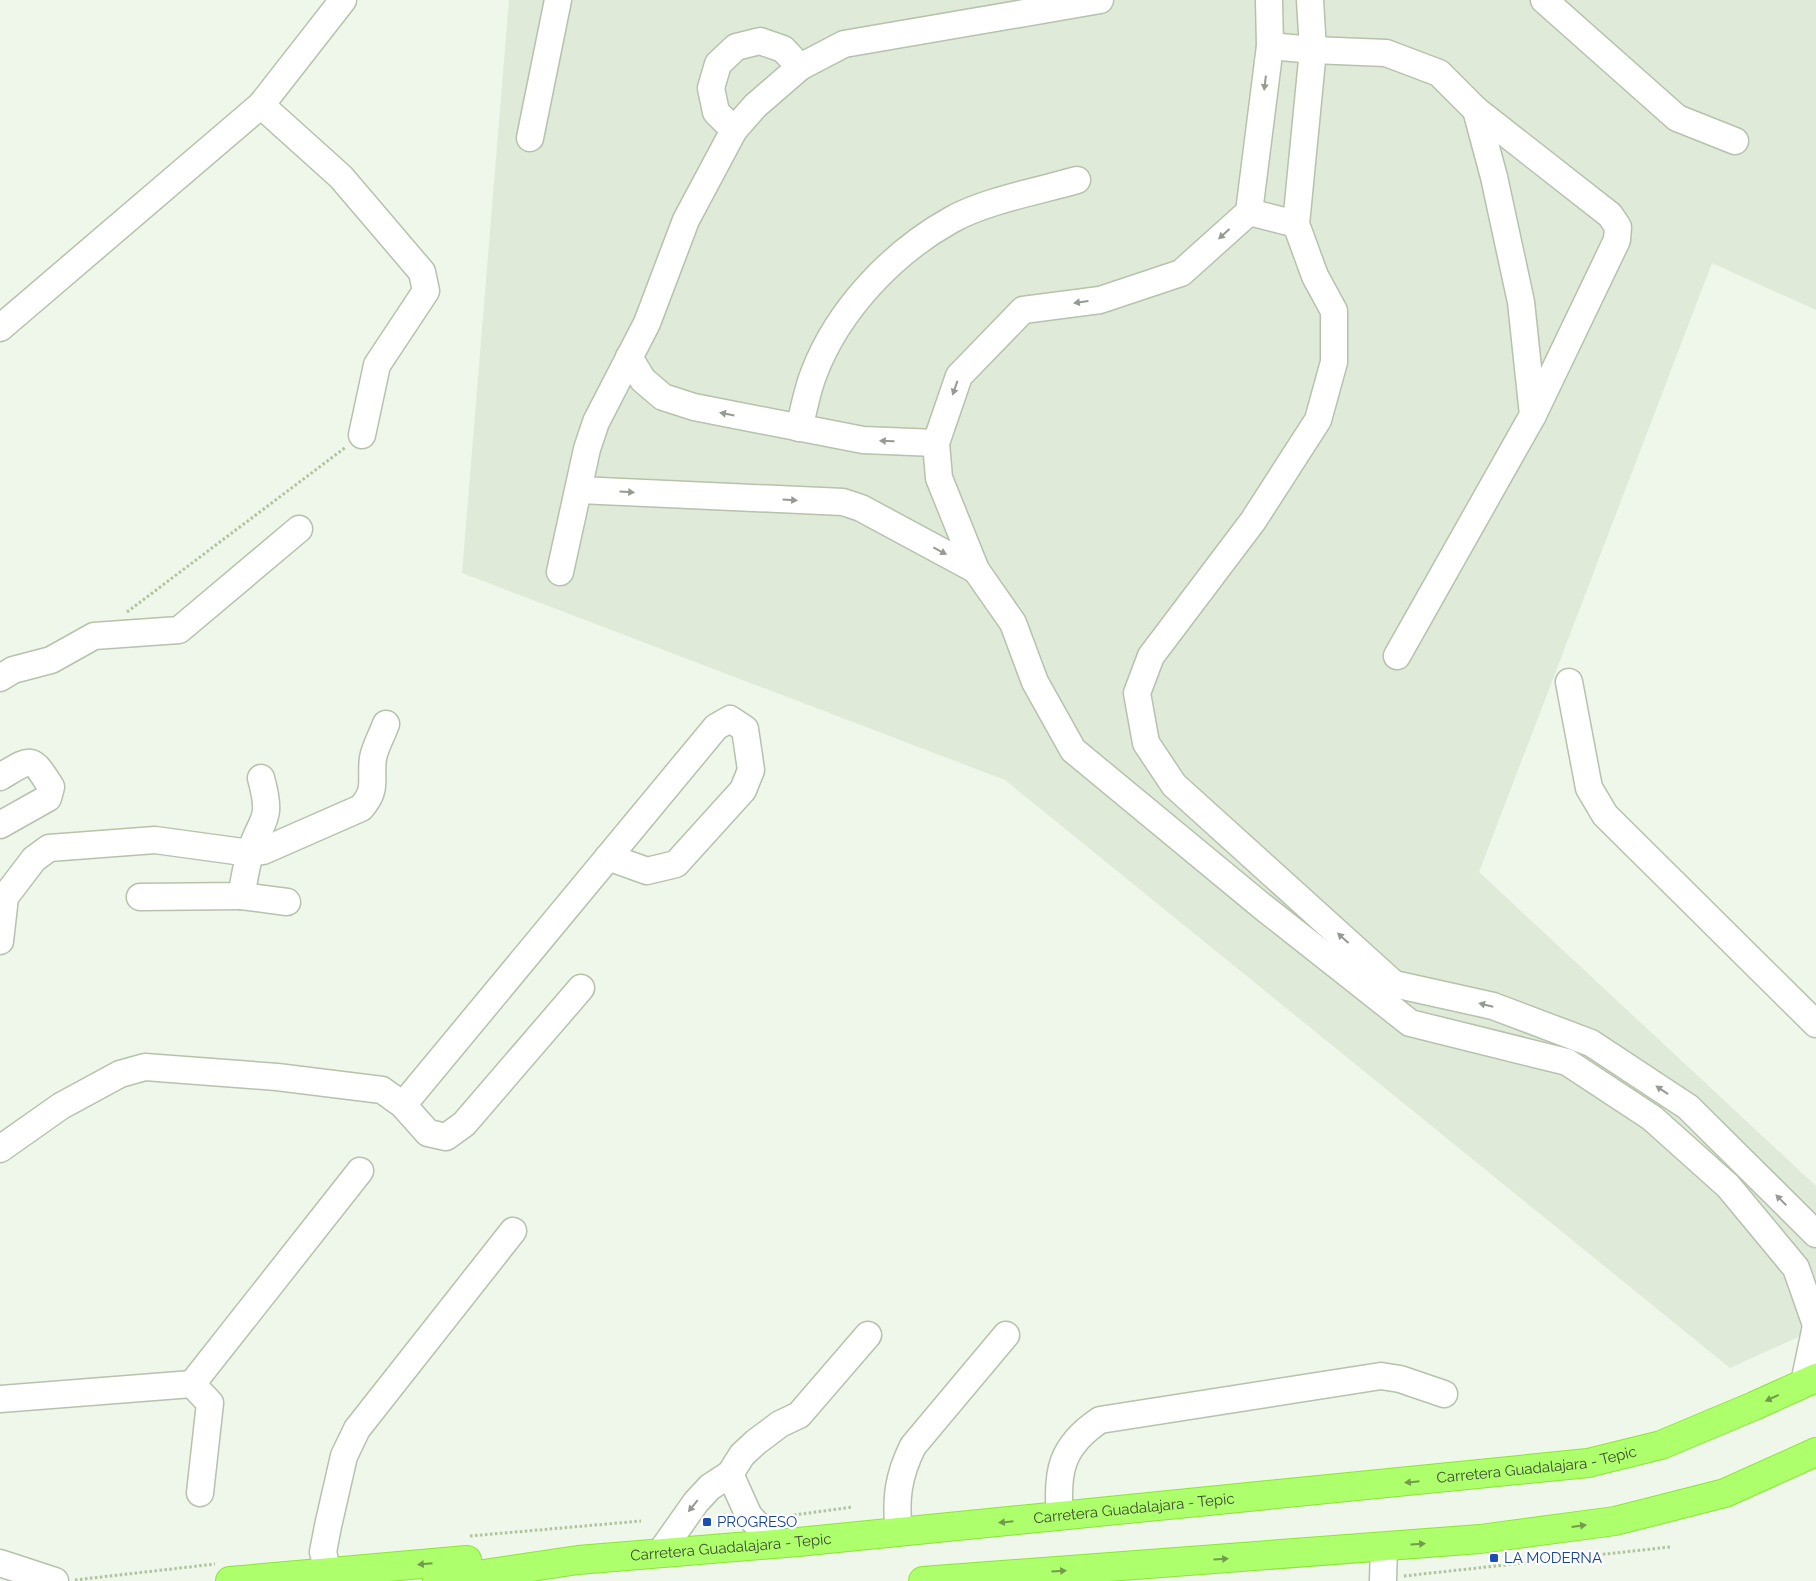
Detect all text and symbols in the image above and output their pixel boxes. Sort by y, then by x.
one-way arrow [1261,76,1269,92]
one-way arrow [1218,228,1230,240]
one-way arrow [1072,298,1088,306]
one-way arrow [951,380,958,395]
one-way arrow [719,409,735,417]
one-way arrow [879,437,895,445]
one-way arrow [620,488,636,496]
one-way arrow [782,496,798,504]
one-way arrow [933,547,948,555]
one-way arrow [1338,932,1350,944]
one-way arrow [1478,1001,1493,1009]
one-way arrow [1656,1085,1669,1095]
one-way arrow [1776,1194,1788,1206]
one-way arrow [1765,1394,1779,1402]
street label: Carretera Guadalajara - Tepic [1436,1442,1638,1487]
one-way arrow [1404,1478,1420,1486]
street label: Carretera Guadalajara - Tepic [1033,1489,1235,1527]
one-way arrow [688,1499,699,1512]
place label: PROGRESO [717,1513,797,1531]
marker: PROGRESO [701,1516,713,1528]
one-way arrow [998,1518,1014,1526]
one-way arrow [1571,1522,1587,1530]
street label: Carretera Guadalajara - Tepic [630,1530,832,1565]
one-way arrow [1410,1540,1426,1548]
place label: LA MODERNA [1504,1549,1602,1567]
marker: LA MODERNA [1488,1552,1500,1564]
one-way arrow [1213,1554,1229,1562]
one-way arrow [416,1561,432,1569]
one-way arrow [1051,1567,1067,1575]

